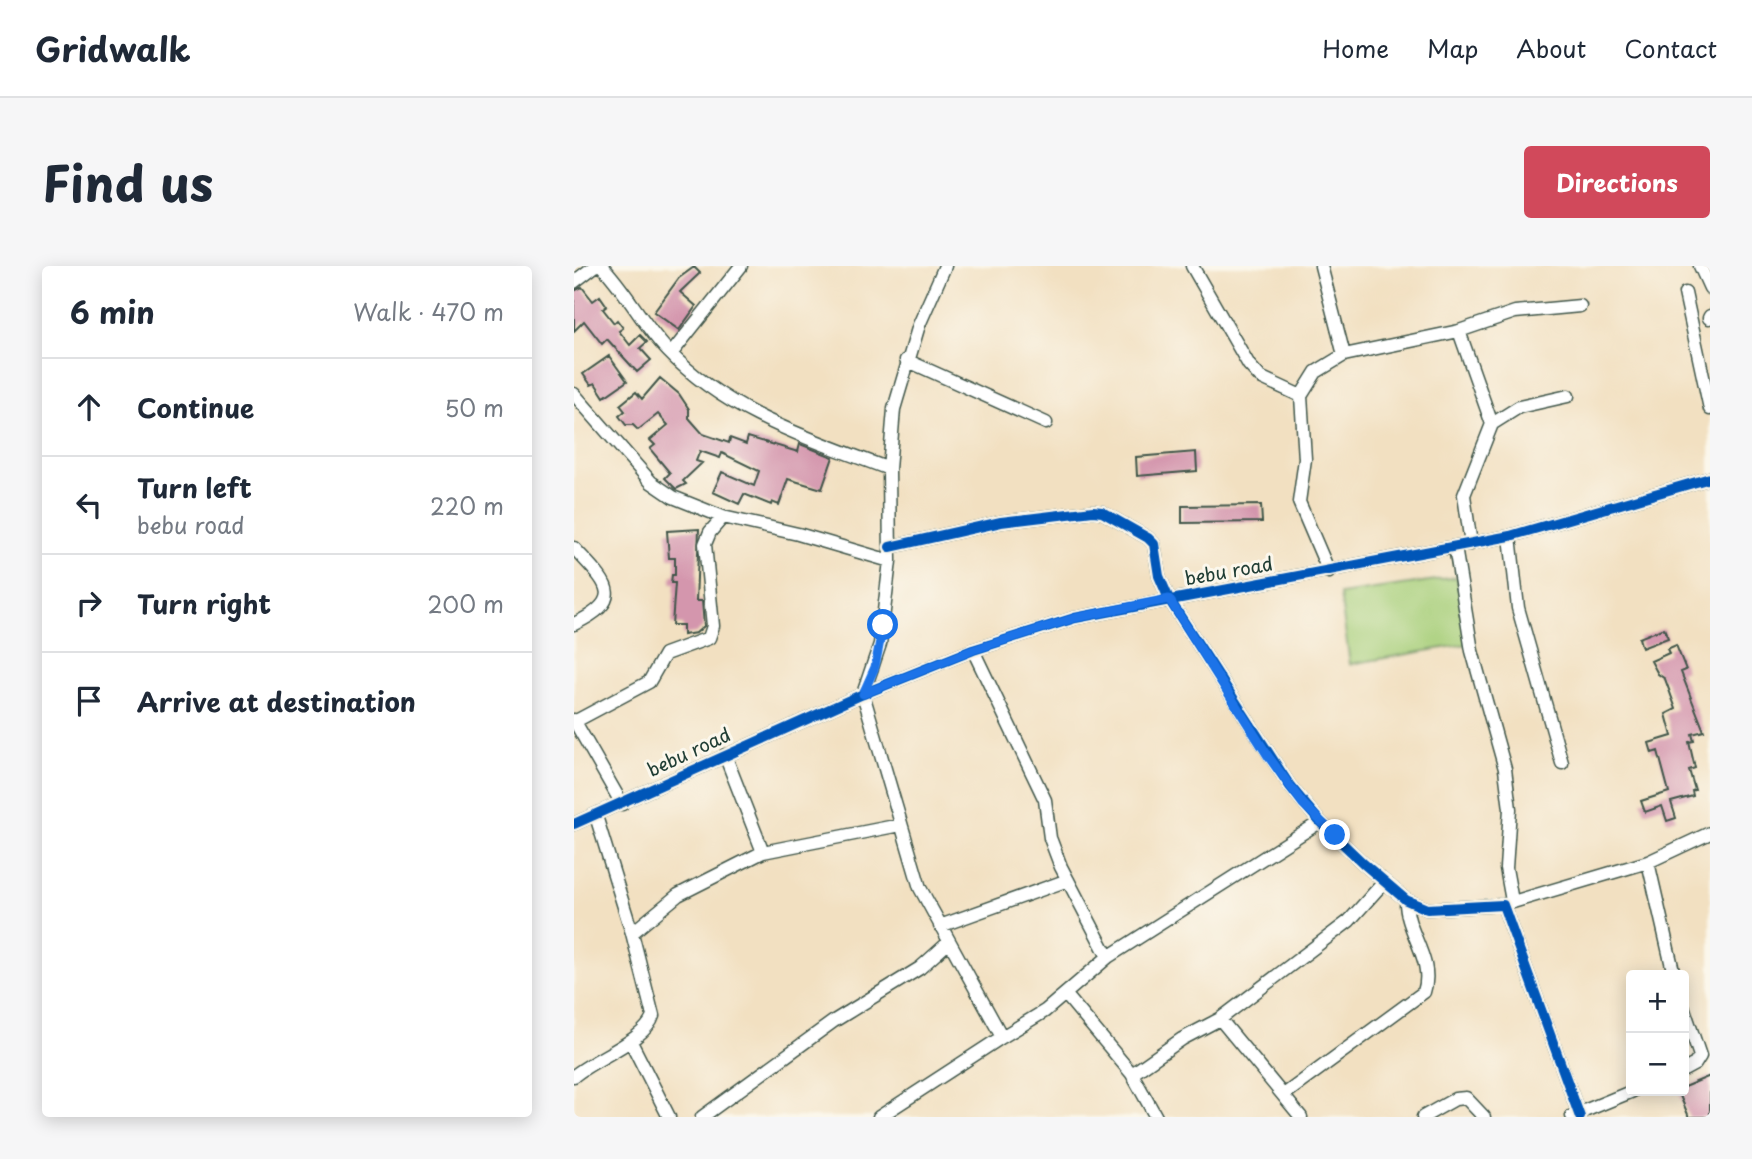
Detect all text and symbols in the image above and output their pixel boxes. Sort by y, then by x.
text: Gridwalk [35,23,191,73]
text: Home [1322,30,1389,66]
text: Map [1427,30,1478,66]
text: About [1516,30,1586,66]
text: Contact [1624,30,1717,66]
text: Find us [42,145,213,219]
button: Directions [1524,146,1710,218]
text: 6 min [70,289,155,334]
text: Walk · 470 m [353,294,504,329]
icon: ahead [70,388,108,426]
text: Continue [137,388,254,427]
text: 50 m [444,390,504,425]
text: Turn left [137,468,252,507]
icon: left [70,486,108,524]
text: 220 m [430,488,504,523]
text: bebu road [137,507,245,542]
street label: bebu road [1183,549,1275,592]
icon: right [70,584,108,622]
text: Turn right [137,584,271,623]
text: 200 m [427,586,504,621]
route start [867,609,898,640]
icon: arrive [70,682,108,720]
text: Arrive at destination [137,682,416,721]
street label: bebu road [642,720,735,783]
route end [1319,819,1350,850]
map controls [1626,970,1689,1096]
button: + [1626,970,1689,1033]
button: − [1626,1033,1689,1096]

